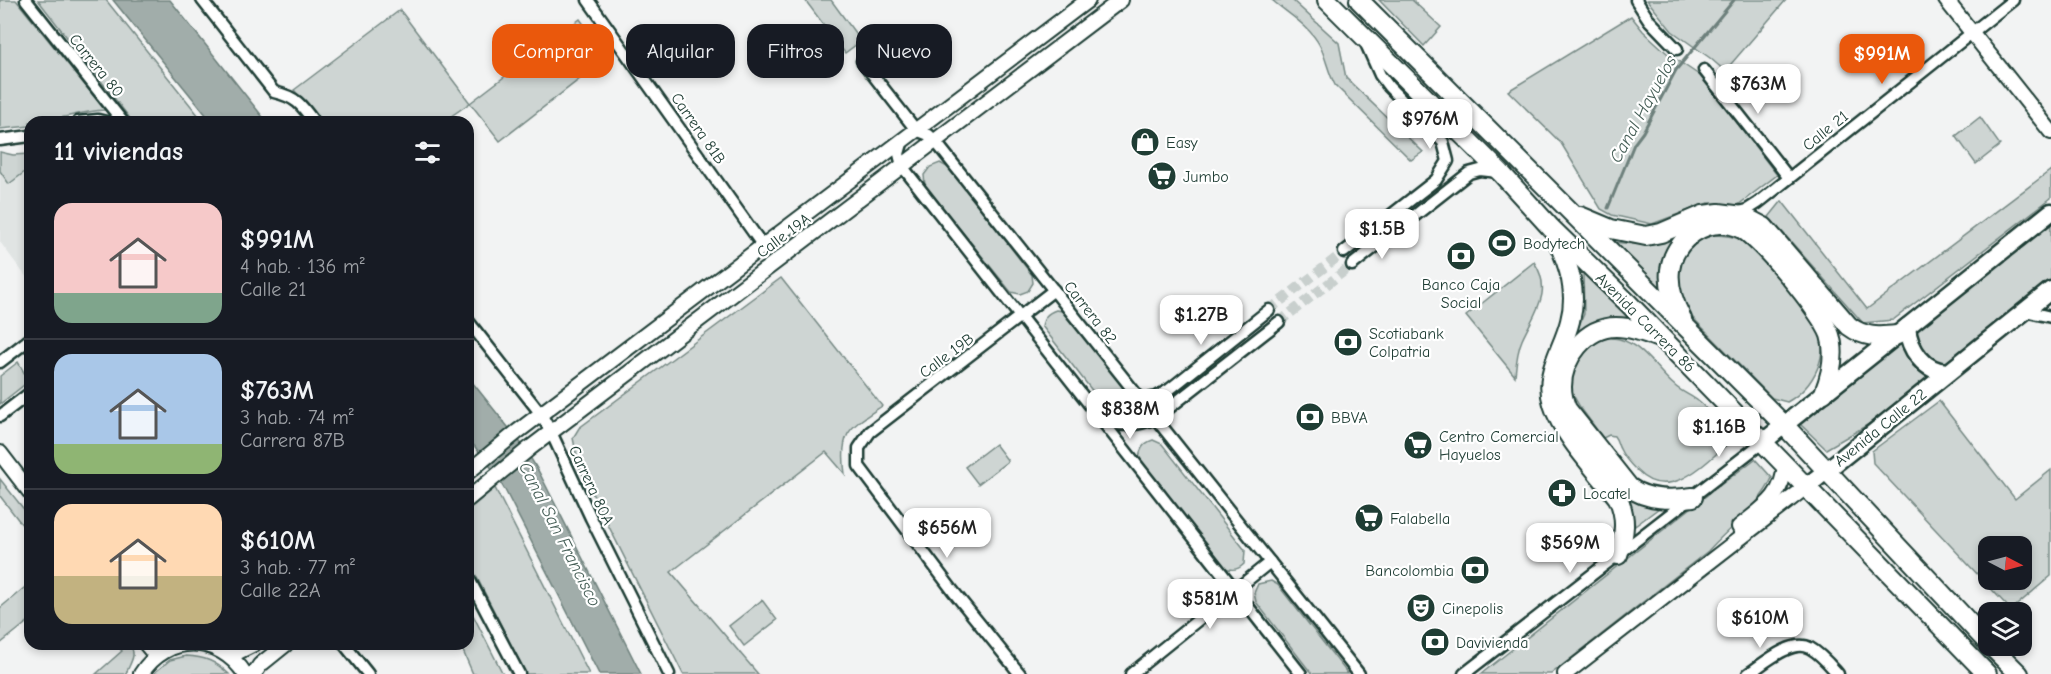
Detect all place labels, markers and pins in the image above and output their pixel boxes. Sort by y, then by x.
pin: $991M [1840,34,1924,85]
pin: $763M [1716,64,1800,115]
pin: $976M [1388,99,1472,150]
shop icon: Easy [1129,126,1161,158]
place label: Easy [1166,134,1199,152]
supermarket icon: Jumbo [1146,160,1178,192]
place label: Jumbo [1183,168,1229,186]
pin: $1.5B [1340,209,1424,260]
sports icon: Bodytech [1486,227,1518,259]
place label: Bodytech [1523,235,1585,253]
bank icon: Banco Caja Social [1445,240,1477,272]
place label: Banco Caja Social [1422,276,1500,312]
pin: $1.27B [1152,295,1250,346]
place label: Scotiabank Colpatria [1369,325,1444,361]
bank icon: Scotiabank Colpatria [1332,326,1364,358]
pin: $838M [1088,389,1172,440]
bank icon: BBVA [1294,401,1326,433]
pin: $1.16B [1670,407,1768,458]
place label: BBVA [1331,409,1368,427]
place label: Centro Comercial Hayuelos [1439,428,1559,464]
supermarket icon: Centro Comercial Hayuelos [1402,429,1434,461]
pharmacy icon: Locatel [1546,477,1578,509]
place label: Locatel [1583,485,1631,503]
supermarket icon: Falabella [1353,502,1385,534]
pin: $656M [905,508,989,559]
place label: Falabella [1390,510,1450,528]
pin: $569M [1528,523,1612,574]
bank icon: Bancolombia [1459,554,1491,586]
place label: Bancolombia [1365,562,1454,580]
pin: $581M [1168,579,1252,630]
theatre icon: Cinepolis [1405,592,1437,624]
pin: $610M [1718,598,1802,649]
place label: Cinepolis [1442,600,1503,618]
bank icon: Davivienda [1419,626,1451,658]
place label: Davivienda [1456,634,1529,652]

